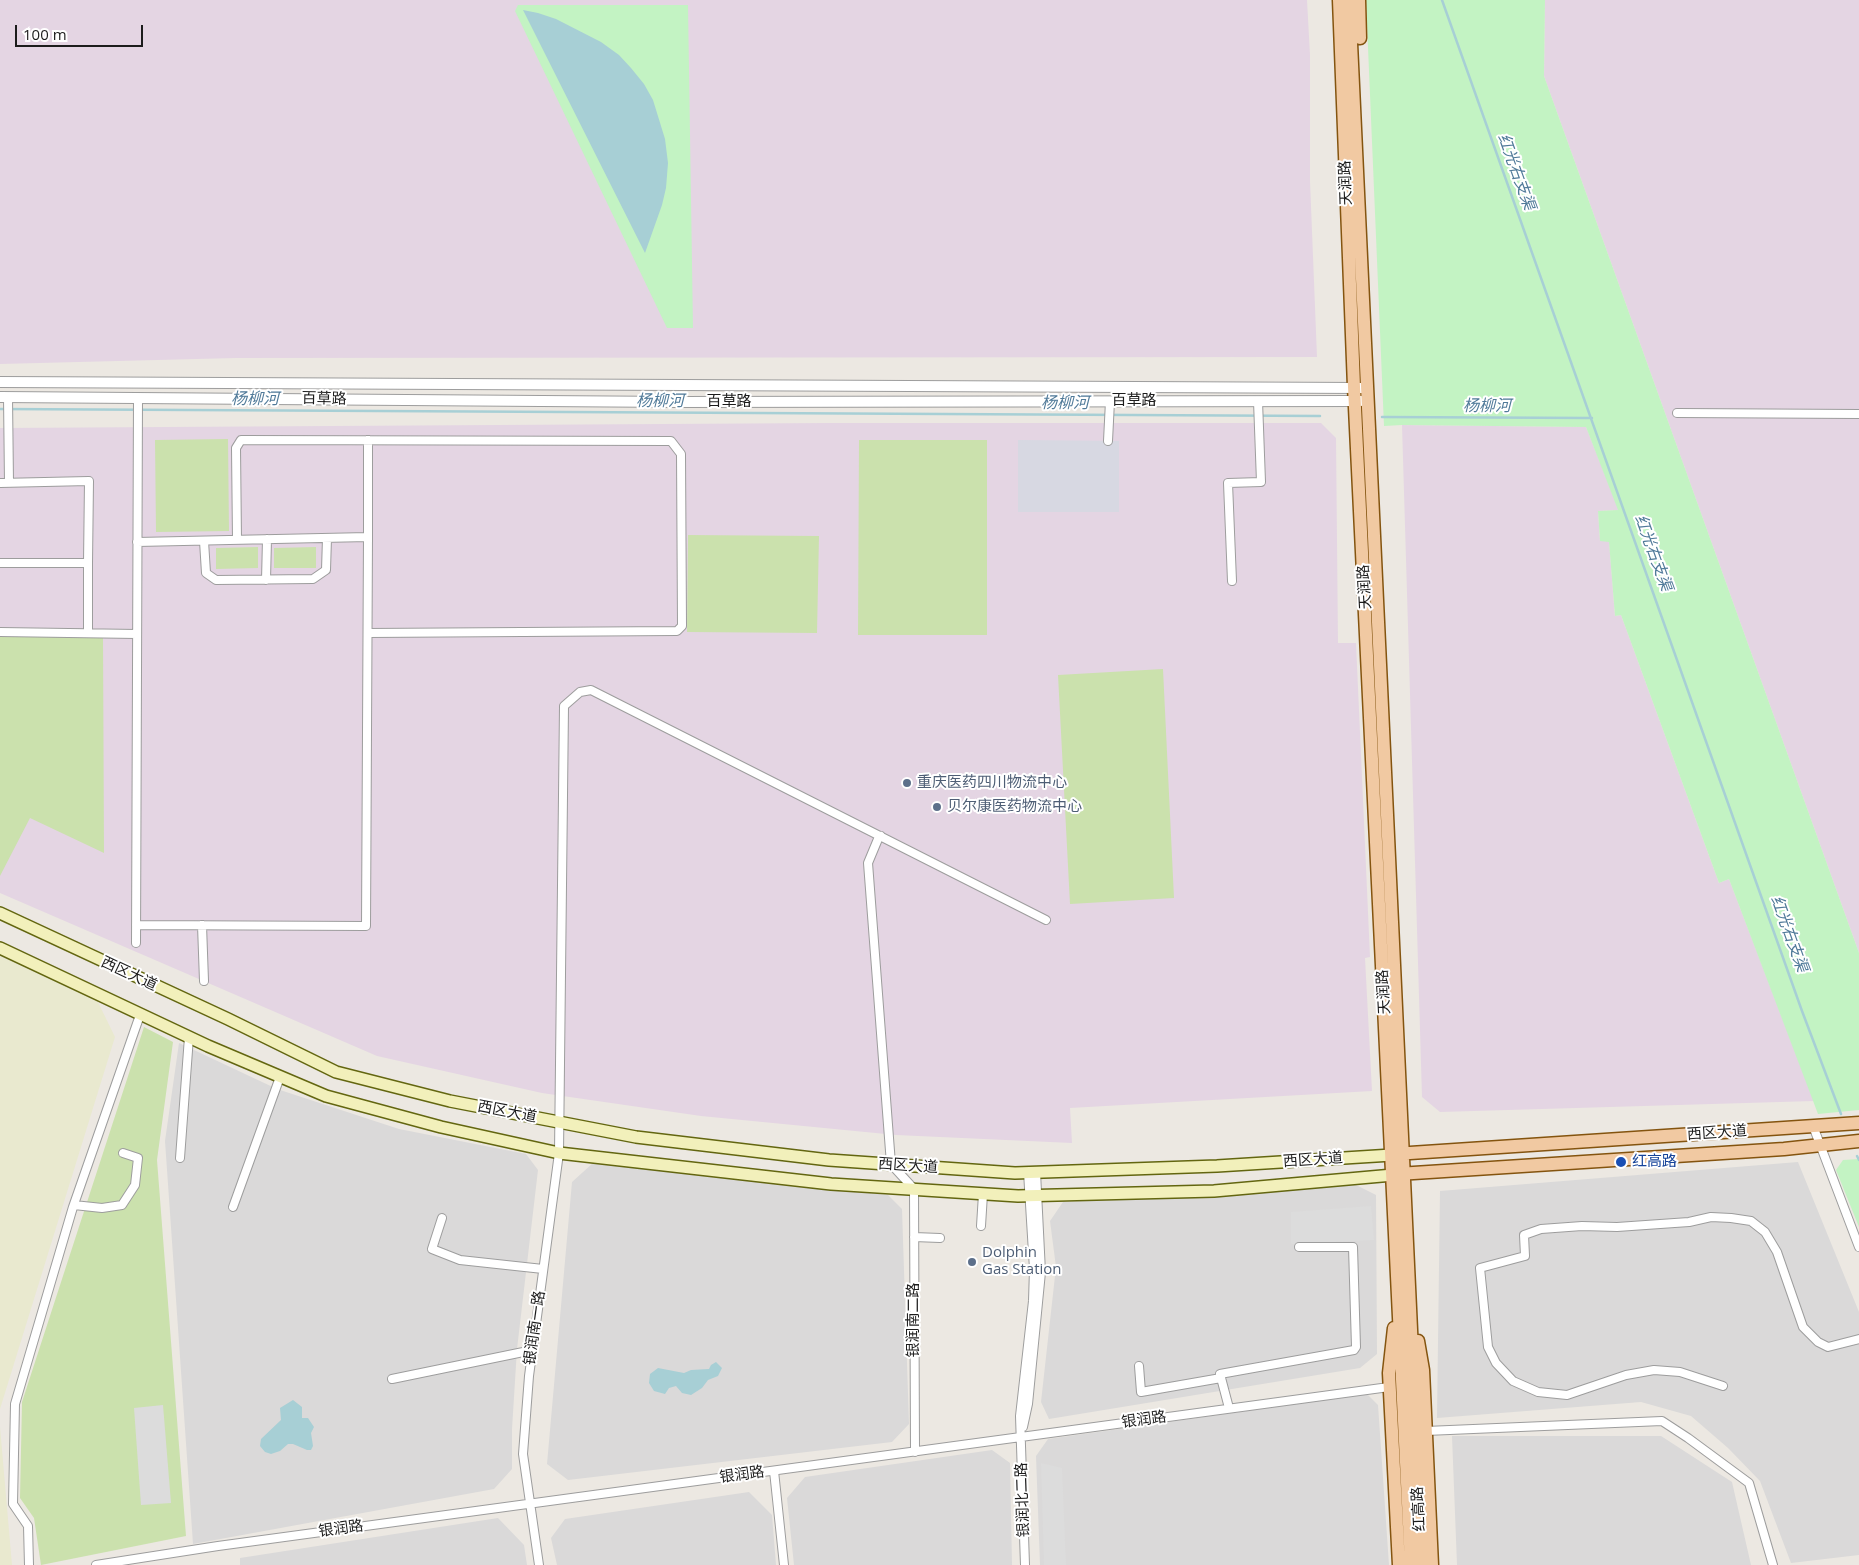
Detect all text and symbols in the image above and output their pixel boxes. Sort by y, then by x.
scale bar [18,15,145,47]
text: 100 m [23,24,67,44]
water label: 红光右支渠 [1493,131,1539,213]
street label: 天润路 [1336,160,1356,206]
water label: 杨柳河 [231,389,279,409]
street label: 百草路 [301,390,347,408]
water label: 杨柳河 [636,391,684,411]
street label: 百草路 [1112,392,1156,410]
street label: 百草路 [707,393,751,411]
water label: 杨柳河 [1041,393,1089,413]
water label: 杨柳河 [1463,396,1511,416]
water label: 红光右支渠 [1630,512,1676,594]
street label: 天润路 [1355,564,1375,610]
place label: 重庆医药四川物流中心 [917,774,1067,792]
marker: 重庆医药四川物流中心 [901,777,913,789]
place label: 贝尔康医药物流中心 [947,798,1082,816]
marker: 贝尔康医药物流中心 [931,801,943,813]
water label: 红光右支渠 [1766,893,1812,975]
street label: 西区大道 [98,953,160,995]
street label: 天润路 [1374,969,1394,1015]
street label: 西区大道 [476,1097,538,1127]
street label: 西区大道 [1686,1122,1748,1144]
street label: 西区大道 [1282,1149,1344,1171]
place label: 红高路 [1632,1153,1677,1171]
street label: 西区大道 [877,1155,939,1177]
marker: 红高路 [1614,1155,1628,1169]
place label: Dolphin Gas Station [982,1244,1062,1279]
marker: Dolphin Gas Station [966,1256,978,1268]
street label: 银润南二路 [905,1283,923,1357]
street label: 银润南一路 [521,1290,549,1366]
street label: 银润路 [1120,1408,1168,1432]
street label: 银润北二路 [1013,1462,1033,1538]
street label: 银润路 [718,1463,766,1487]
street label: 红高路 [1409,1486,1429,1532]
street label: 银润路 [317,1517,365,1541]

